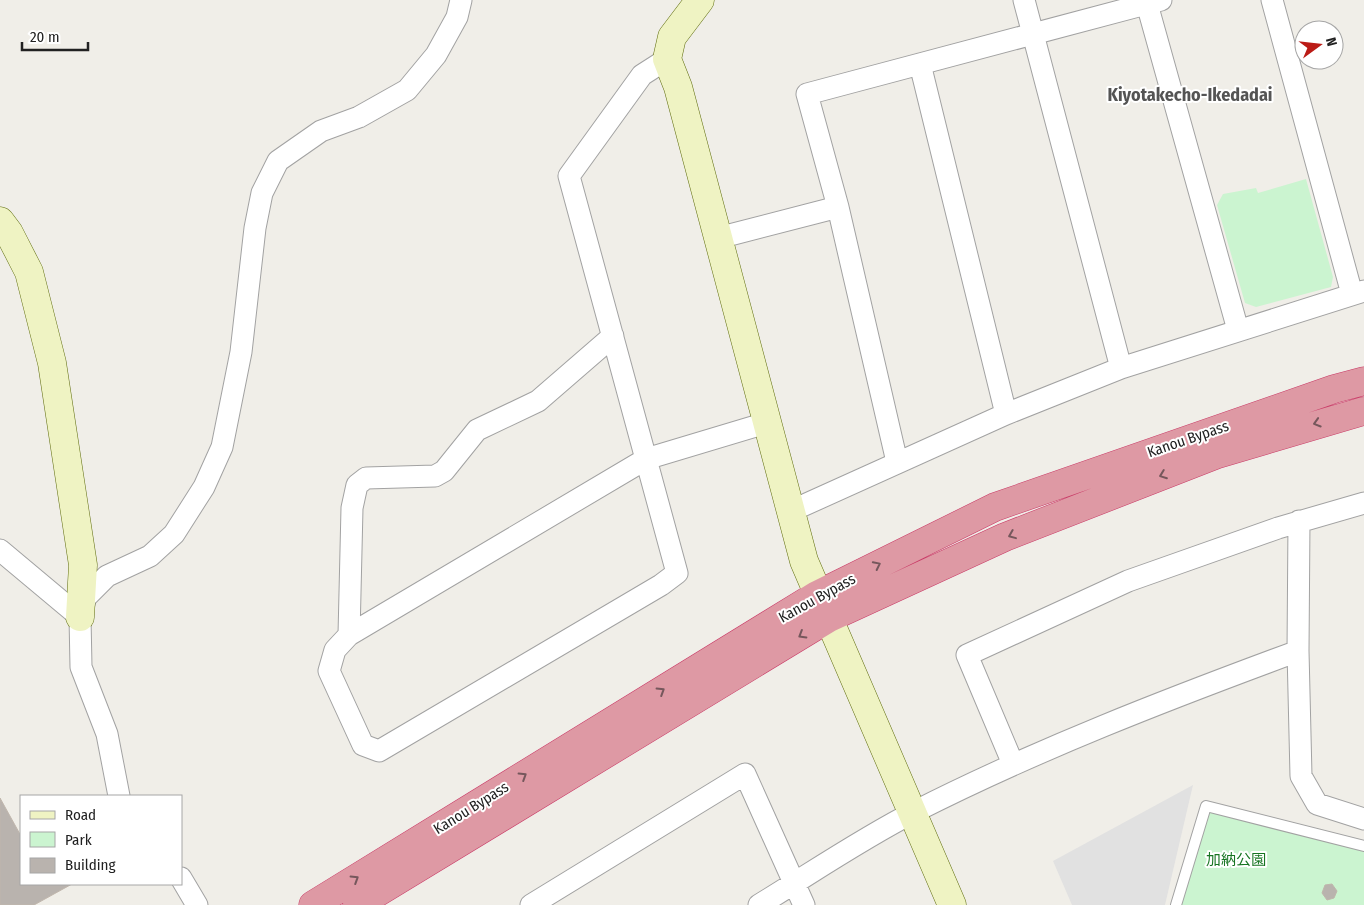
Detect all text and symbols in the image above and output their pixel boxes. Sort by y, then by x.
scale bar [22,20,89,52]
north arrow [1294,20,1344,70]
text: 20 m [30,28,60,46]
text: N [1322,36,1340,48]
district label: Kiyotakecho-Ikedadai [1107,84,1273,106]
street label: Kanou Bypass [1145,417,1231,461]
one-way arrow [1313,418,1322,428]
one-way arrow [1159,469,1168,479]
one-way arrow [1008,528,1017,539]
one-way arrow [872,561,881,571]
street label: Kanou Bypass [775,570,859,626]
one-way arrow [799,628,808,638]
one-way arrow [656,687,665,697]
one-way arrow [517,773,527,782]
street label: Kanou Bypass [430,778,512,838]
legend [20,795,182,885]
text: Road [65,806,96,824]
text: Park [65,831,92,849]
park label: 加納公園 [1206,851,1266,869]
text: Building [65,856,116,874]
one-way arrow [349,876,358,886]

